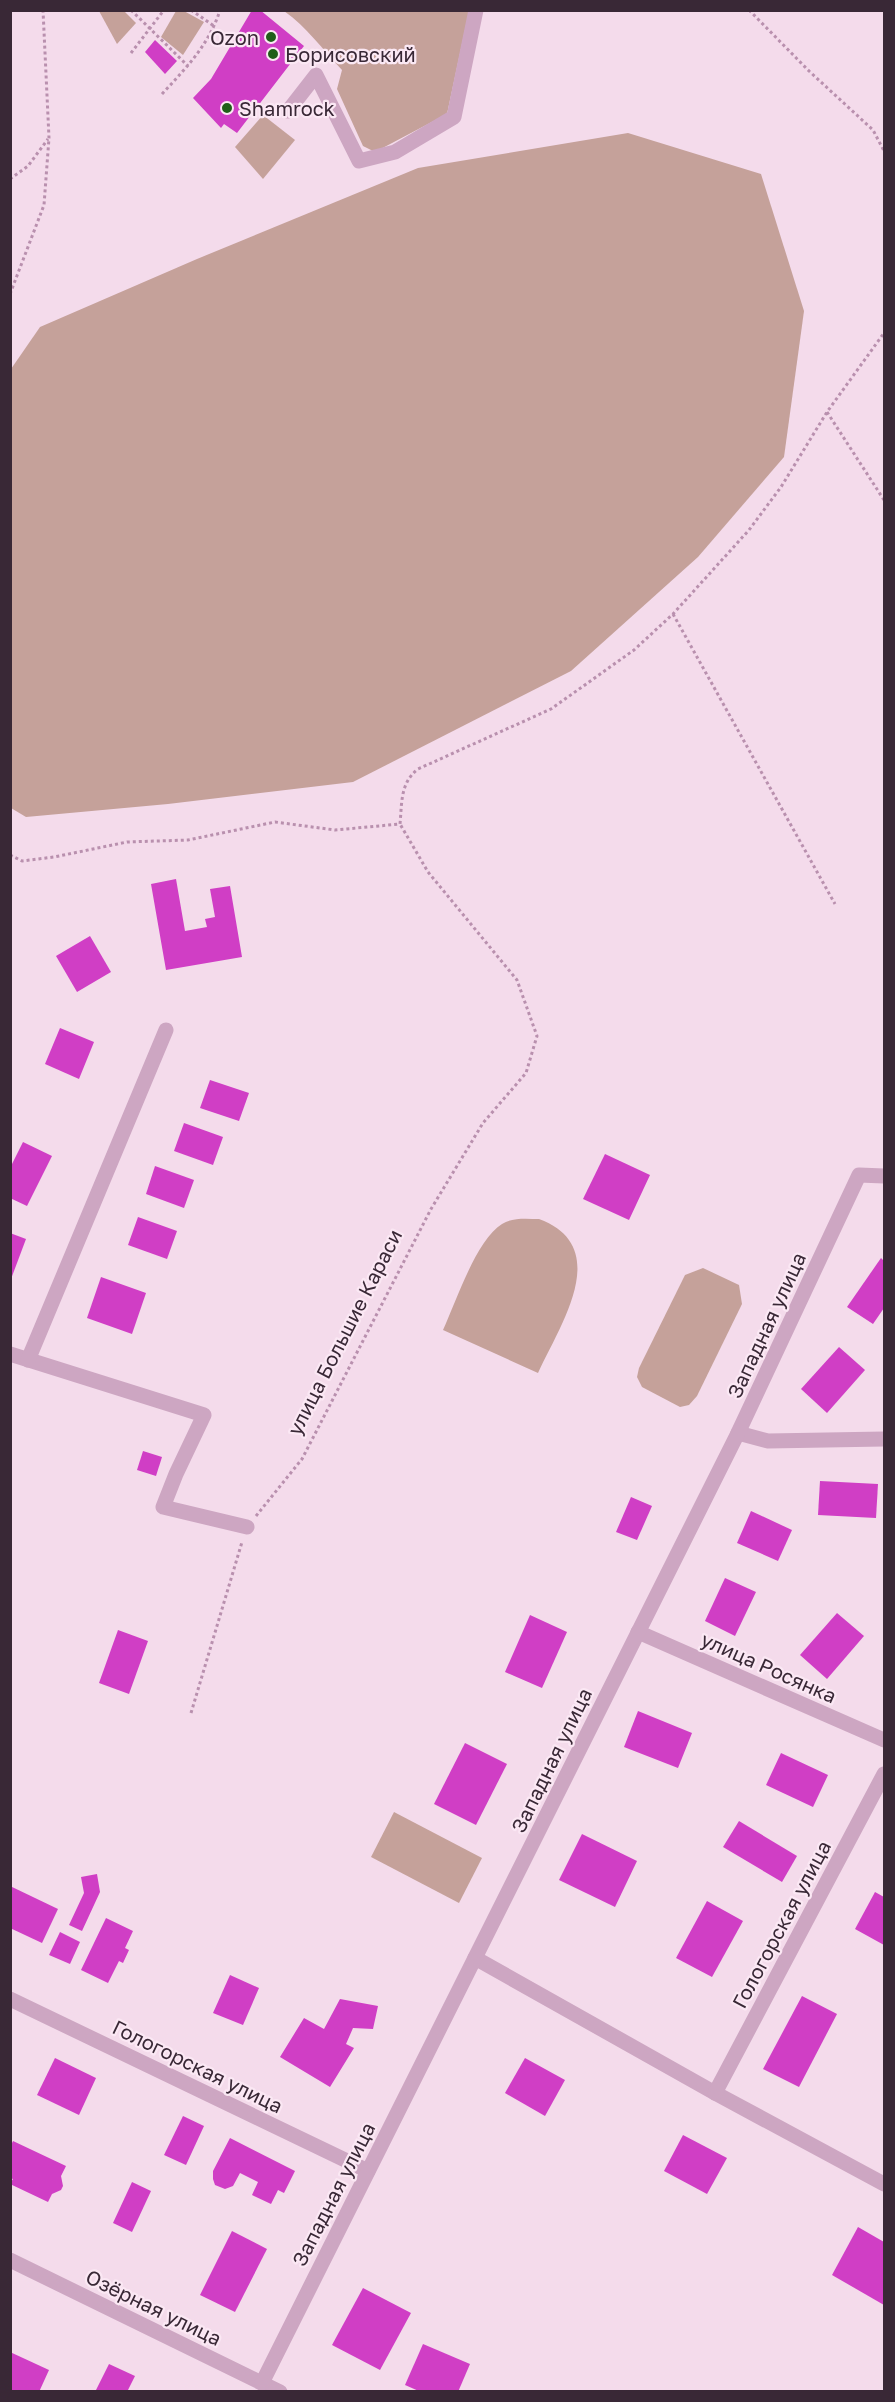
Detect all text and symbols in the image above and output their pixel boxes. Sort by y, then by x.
place label: Ozon [210,25,259,49]
marker: Ozon [264,30,278,44]
place label: Борисовский [285,42,416,66]
marker: Борисовский [266,47,280,61]
place label: Shamrock [239,96,335,120]
marker: Shamrock [220,101,234,115]
street label: улица Большие Караси [282,1225,406,1439]
street label: Западная улица [722,1248,810,1402]
street label: улица Росянка [698,1626,840,1708]
street label: Западная улица [506,1684,596,1836]
street label: Гологорская улица [727,1836,835,2012]
street label: Гологорская улица [109,2014,287,2118]
street label: Западная улица [286,2118,380,2270]
street label: Озёрная улица [82,2264,226,2350]

